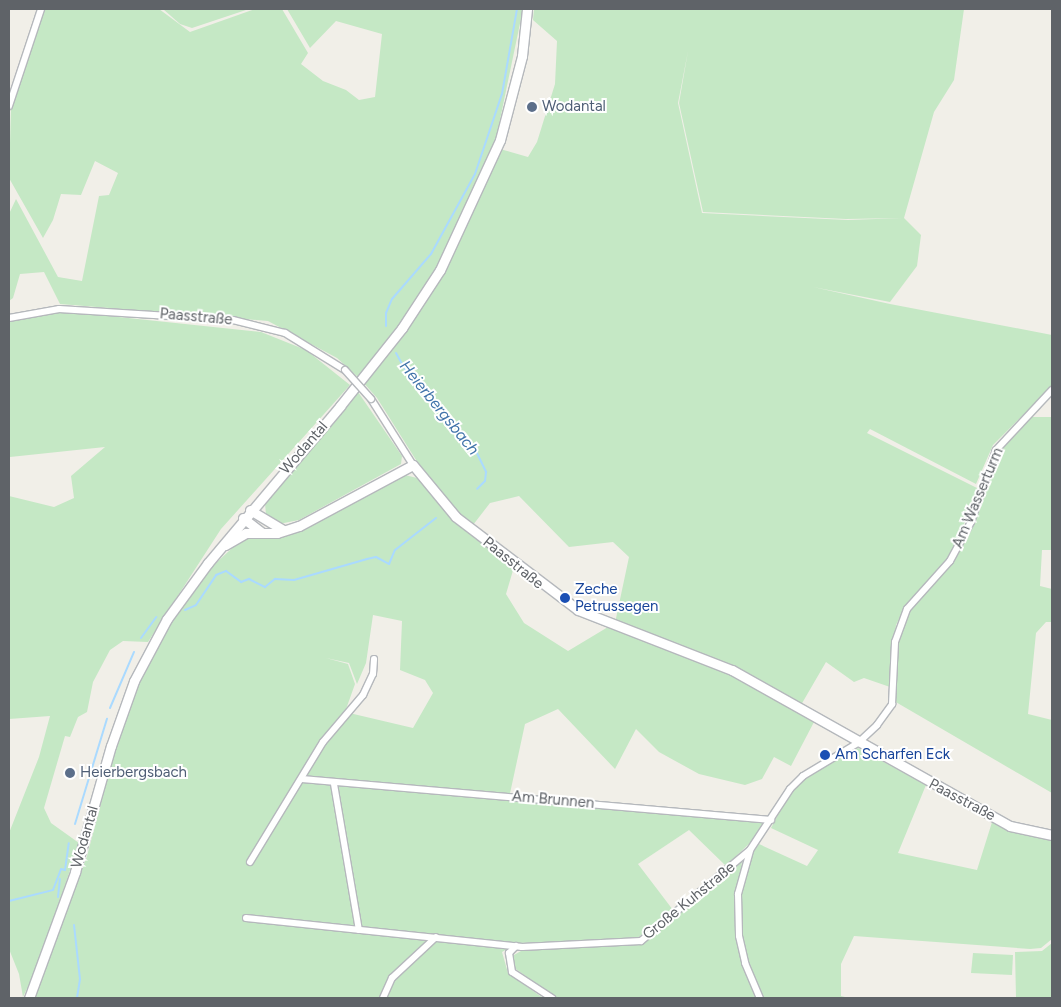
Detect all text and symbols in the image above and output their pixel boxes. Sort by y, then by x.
place label: Wodantal [542,98,606,116]
marker: Wodantal [526,101,538,113]
street label: Paasstraße [159,305,233,329]
water label: Heierbergsbach [395,357,483,459]
street label: Wodantal [276,418,332,478]
street label: Am Wasserturm [949,445,1007,551]
street label: Paasstraße [479,533,547,593]
place label: Zeche Petrussegen [575,580,658,615]
marker: Zeche Petrussegen [559,592,571,604]
place label: Am Scharfen Eck [835,746,950,764]
marker: Am Scharfen Eck [819,749,831,761]
place label: Heierbergsbach [80,764,187,782]
marker: Heierbergsbach [64,767,76,779]
street label: Paasstraße [926,775,998,825]
street label: Am Brunnen [511,787,595,813]
street label: Wodantal [68,804,102,870]
street label: Große Kuhstraße [639,858,739,944]

